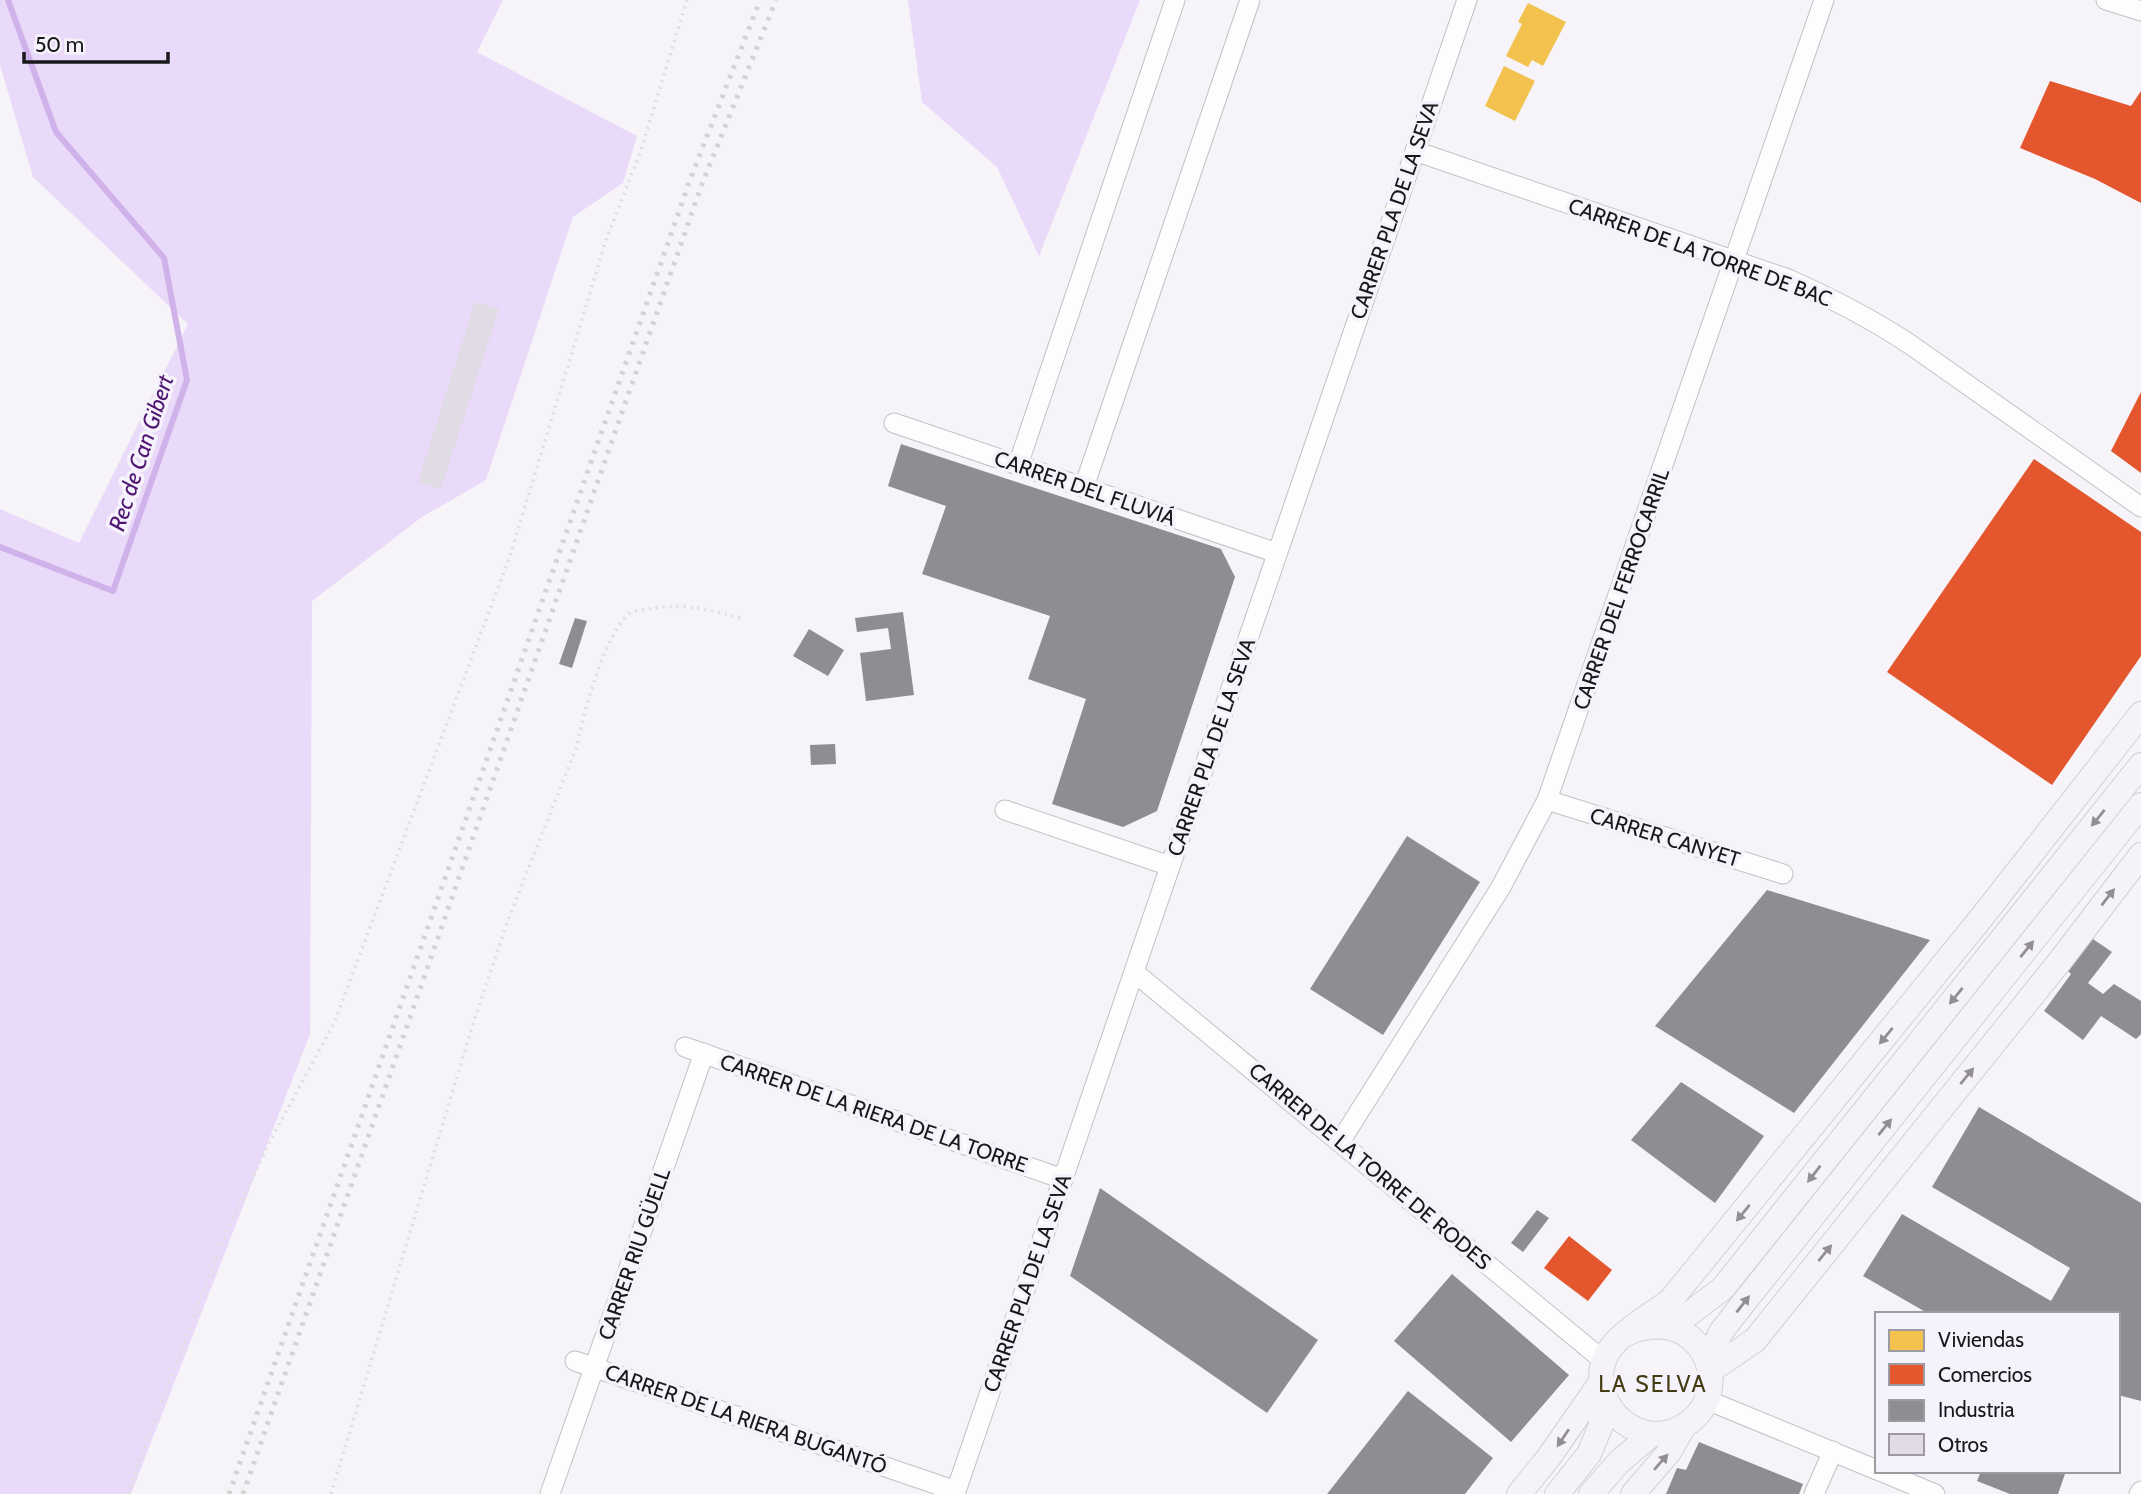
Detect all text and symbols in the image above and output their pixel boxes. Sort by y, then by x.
scale bar [24,21,168,65]
text: 50 m [35,32,84,57]
street label: CARRER PLA DE LA SEVA [1345,98,1443,322]
street label: CARRER DE LA TORRE DE BAC [1565,193,1835,311]
water label: Rec de Can Gibert [103,371,180,534]
street label: CARRER DEL FLUVIÁ [991,445,1179,531]
street label: CARRER DEL FERROCARRIL [1568,465,1674,713]
street label: CARRER PLA DE LA SEVA [1162,635,1260,859]
street label: CARRER CANYET [1587,802,1743,872]
one-way arrow [2091,809,2106,827]
one-way arrow [2101,889,2116,907]
one-way arrow [2020,940,2035,958]
one-way arrow [1949,987,1964,1004]
one-way arrow [1879,1028,1894,1045]
street label: CARRER DE LA RIERA DE LA TORRE [717,1048,1031,1178]
street label: CARRER DE LA TORRE DE RODES [1244,1057,1496,1275]
one-way arrow [1959,1067,1974,1084]
one-way arrow [1878,1118,1893,1136]
street label: CARRER RIU GÜELL [593,1164,675,1343]
one-way arrow [1807,1164,1822,1182]
street label: CARRER PLA DE LA SEVA [978,1171,1076,1395]
one-way arrow [1735,1204,1750,1222]
one-way arrow [1817,1245,1832,1263]
one-way arrow [1736,1295,1750,1313]
legend [1875,1312,2120,1473]
text: Viviendas [1938,1327,2024,1352]
street label: CARRER DE LA RIERA BUGANTÓ [602,1359,890,1479]
text: Comercios [1938,1362,2032,1387]
district label: LA SELVA [1598,1370,1708,1398]
text: Industria [1938,1397,2015,1422]
one-way arrow [1556,1429,1570,1447]
text: Otros [1938,1432,1988,1457]
one-way arrow [1653,1453,1668,1470]

